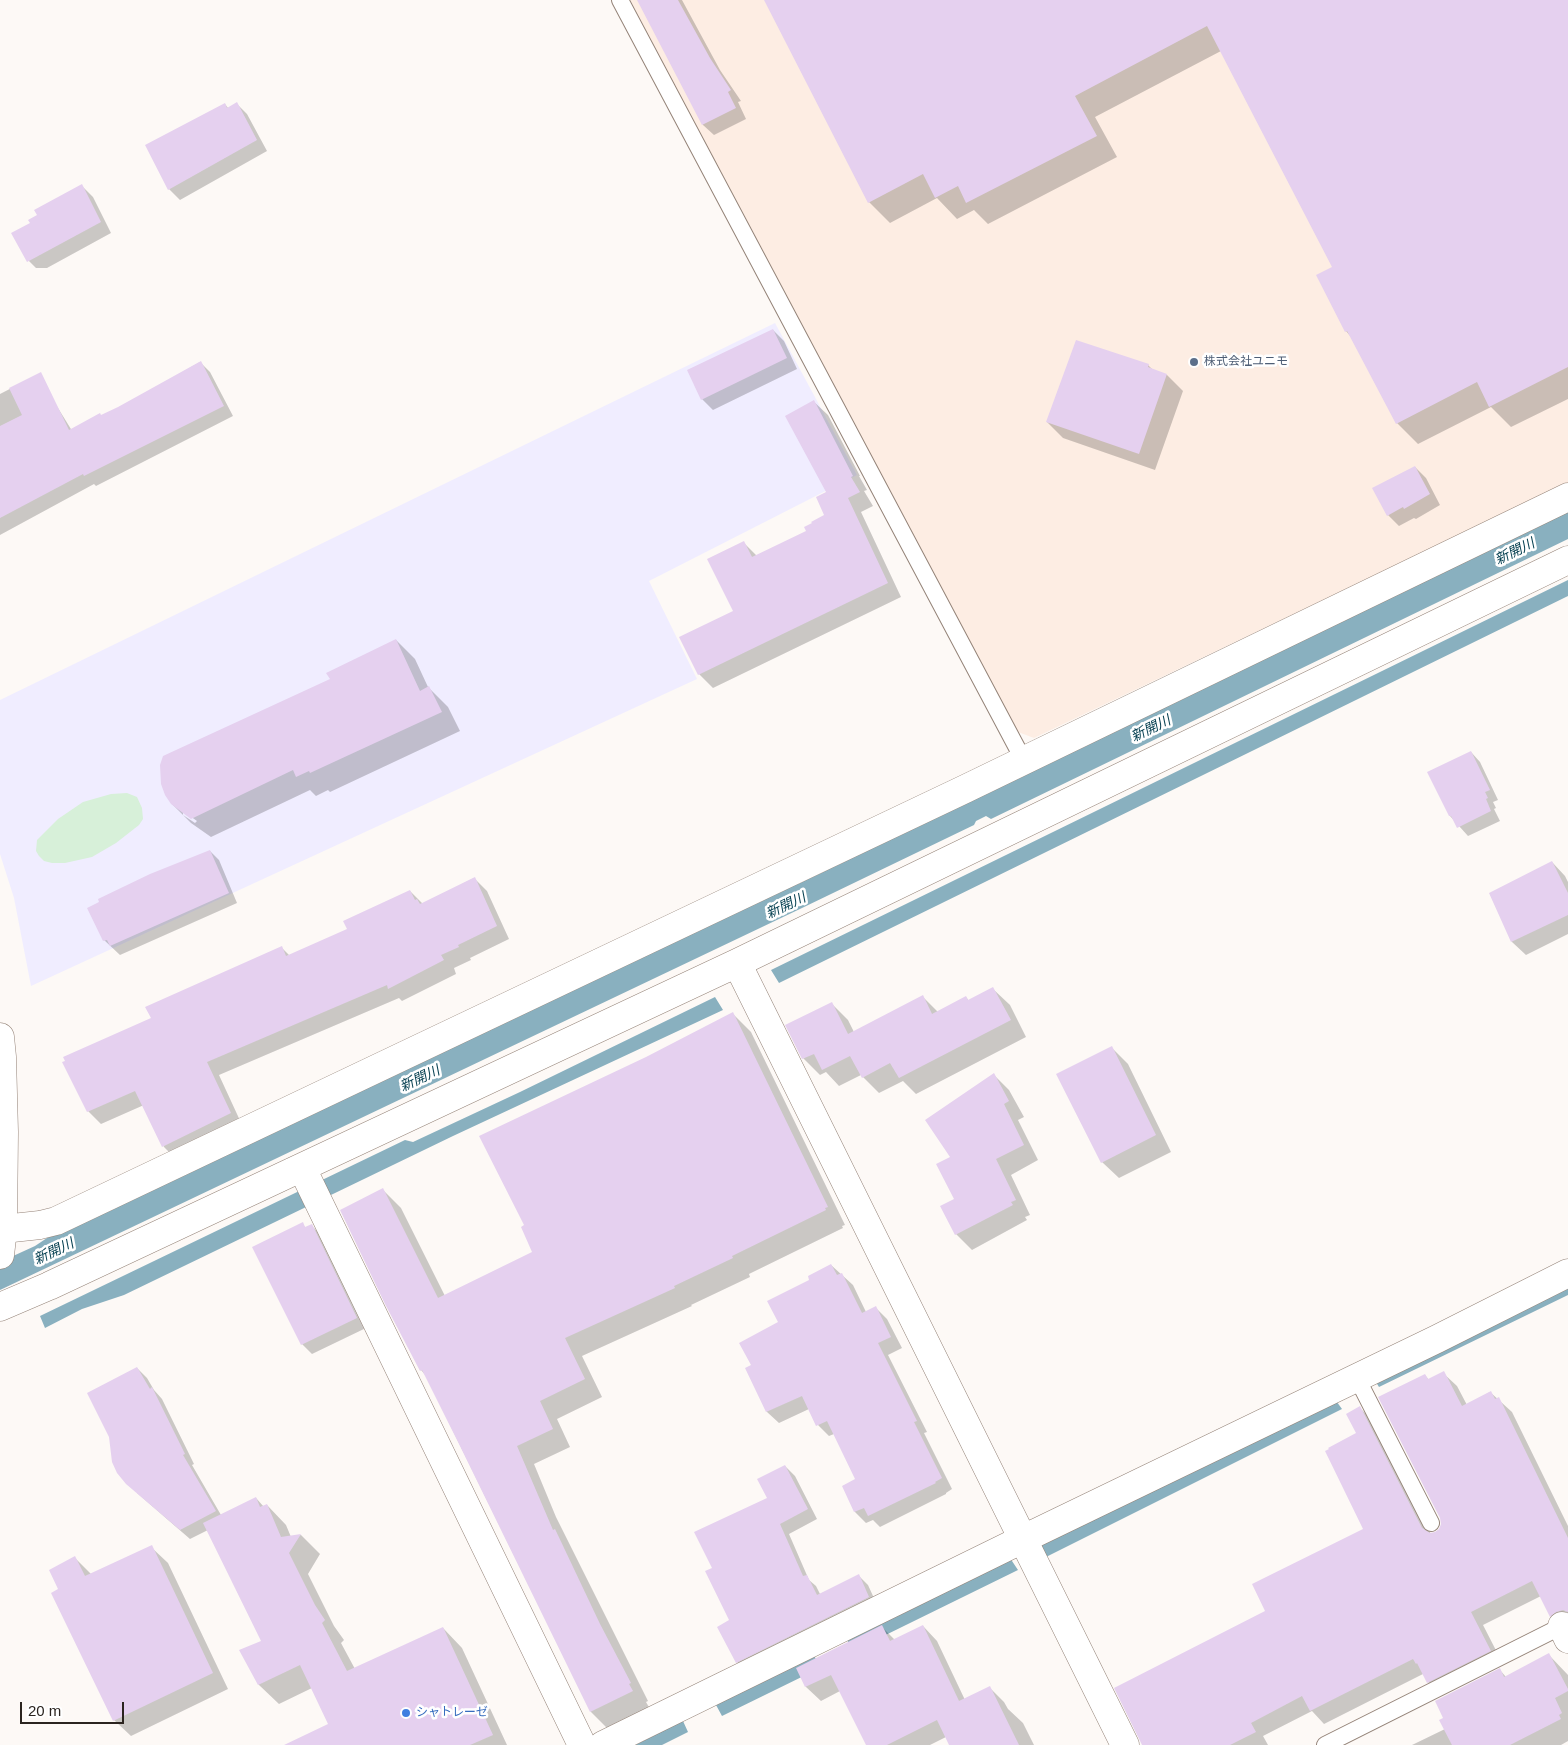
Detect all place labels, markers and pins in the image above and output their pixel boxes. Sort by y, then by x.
place label: 株式会社ユニモ [1204,355,1288,369]
marker: 株式会社ユニモ [1188,356,1200,368]
place label: シャトレーゼ [416,1706,488,1720]
marker: シャトレーゼ [400,1707,412,1719]

